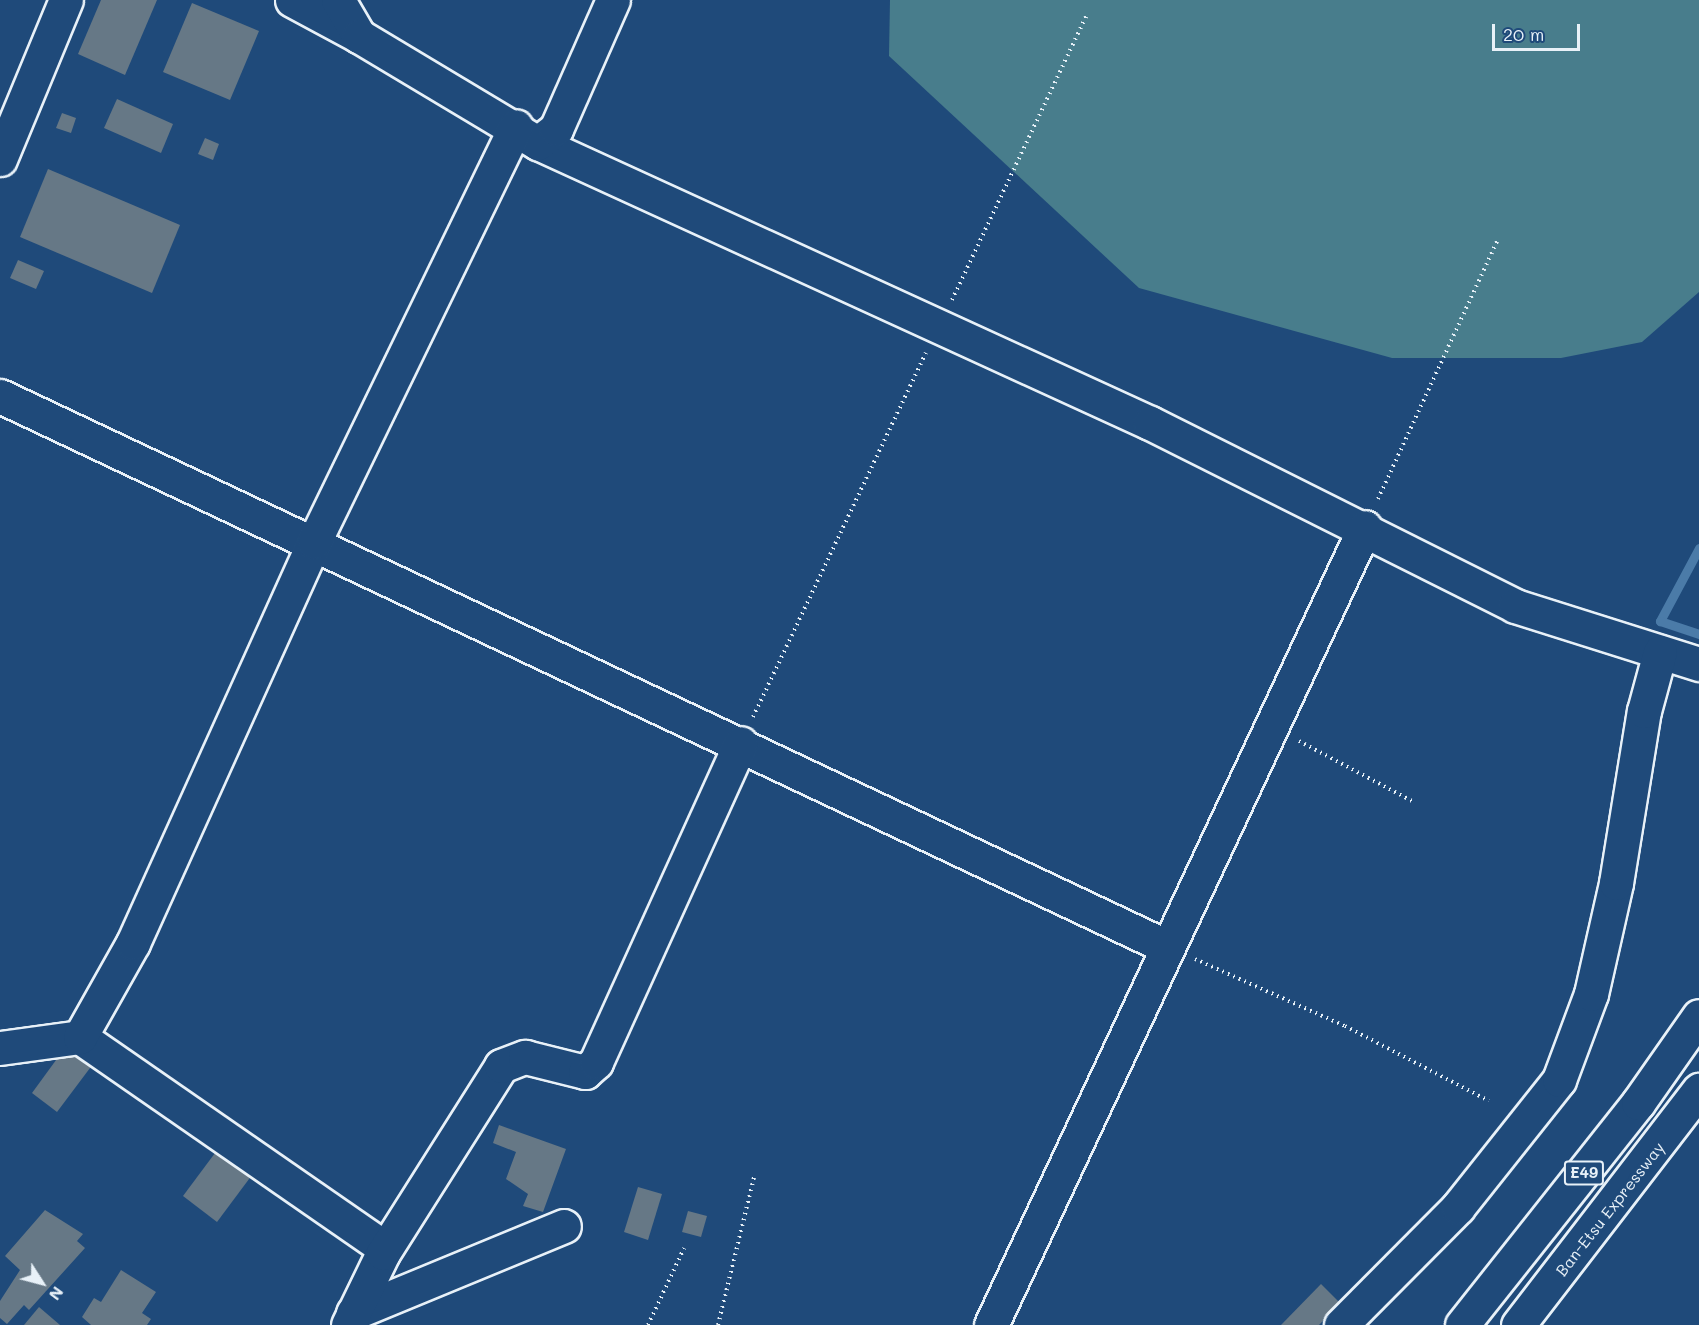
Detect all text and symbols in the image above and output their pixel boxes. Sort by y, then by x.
scale bar [1495,12,1584,50]
text: 20 m [1503,22,1544,46]
street label: Ban-Etsu Expressway [1552,1138,1668,1280]
road number: E49 [1563,1161,1605,1185]
north arrow [12,1253,72,1313]
text: N [45,1283,69,1305]

